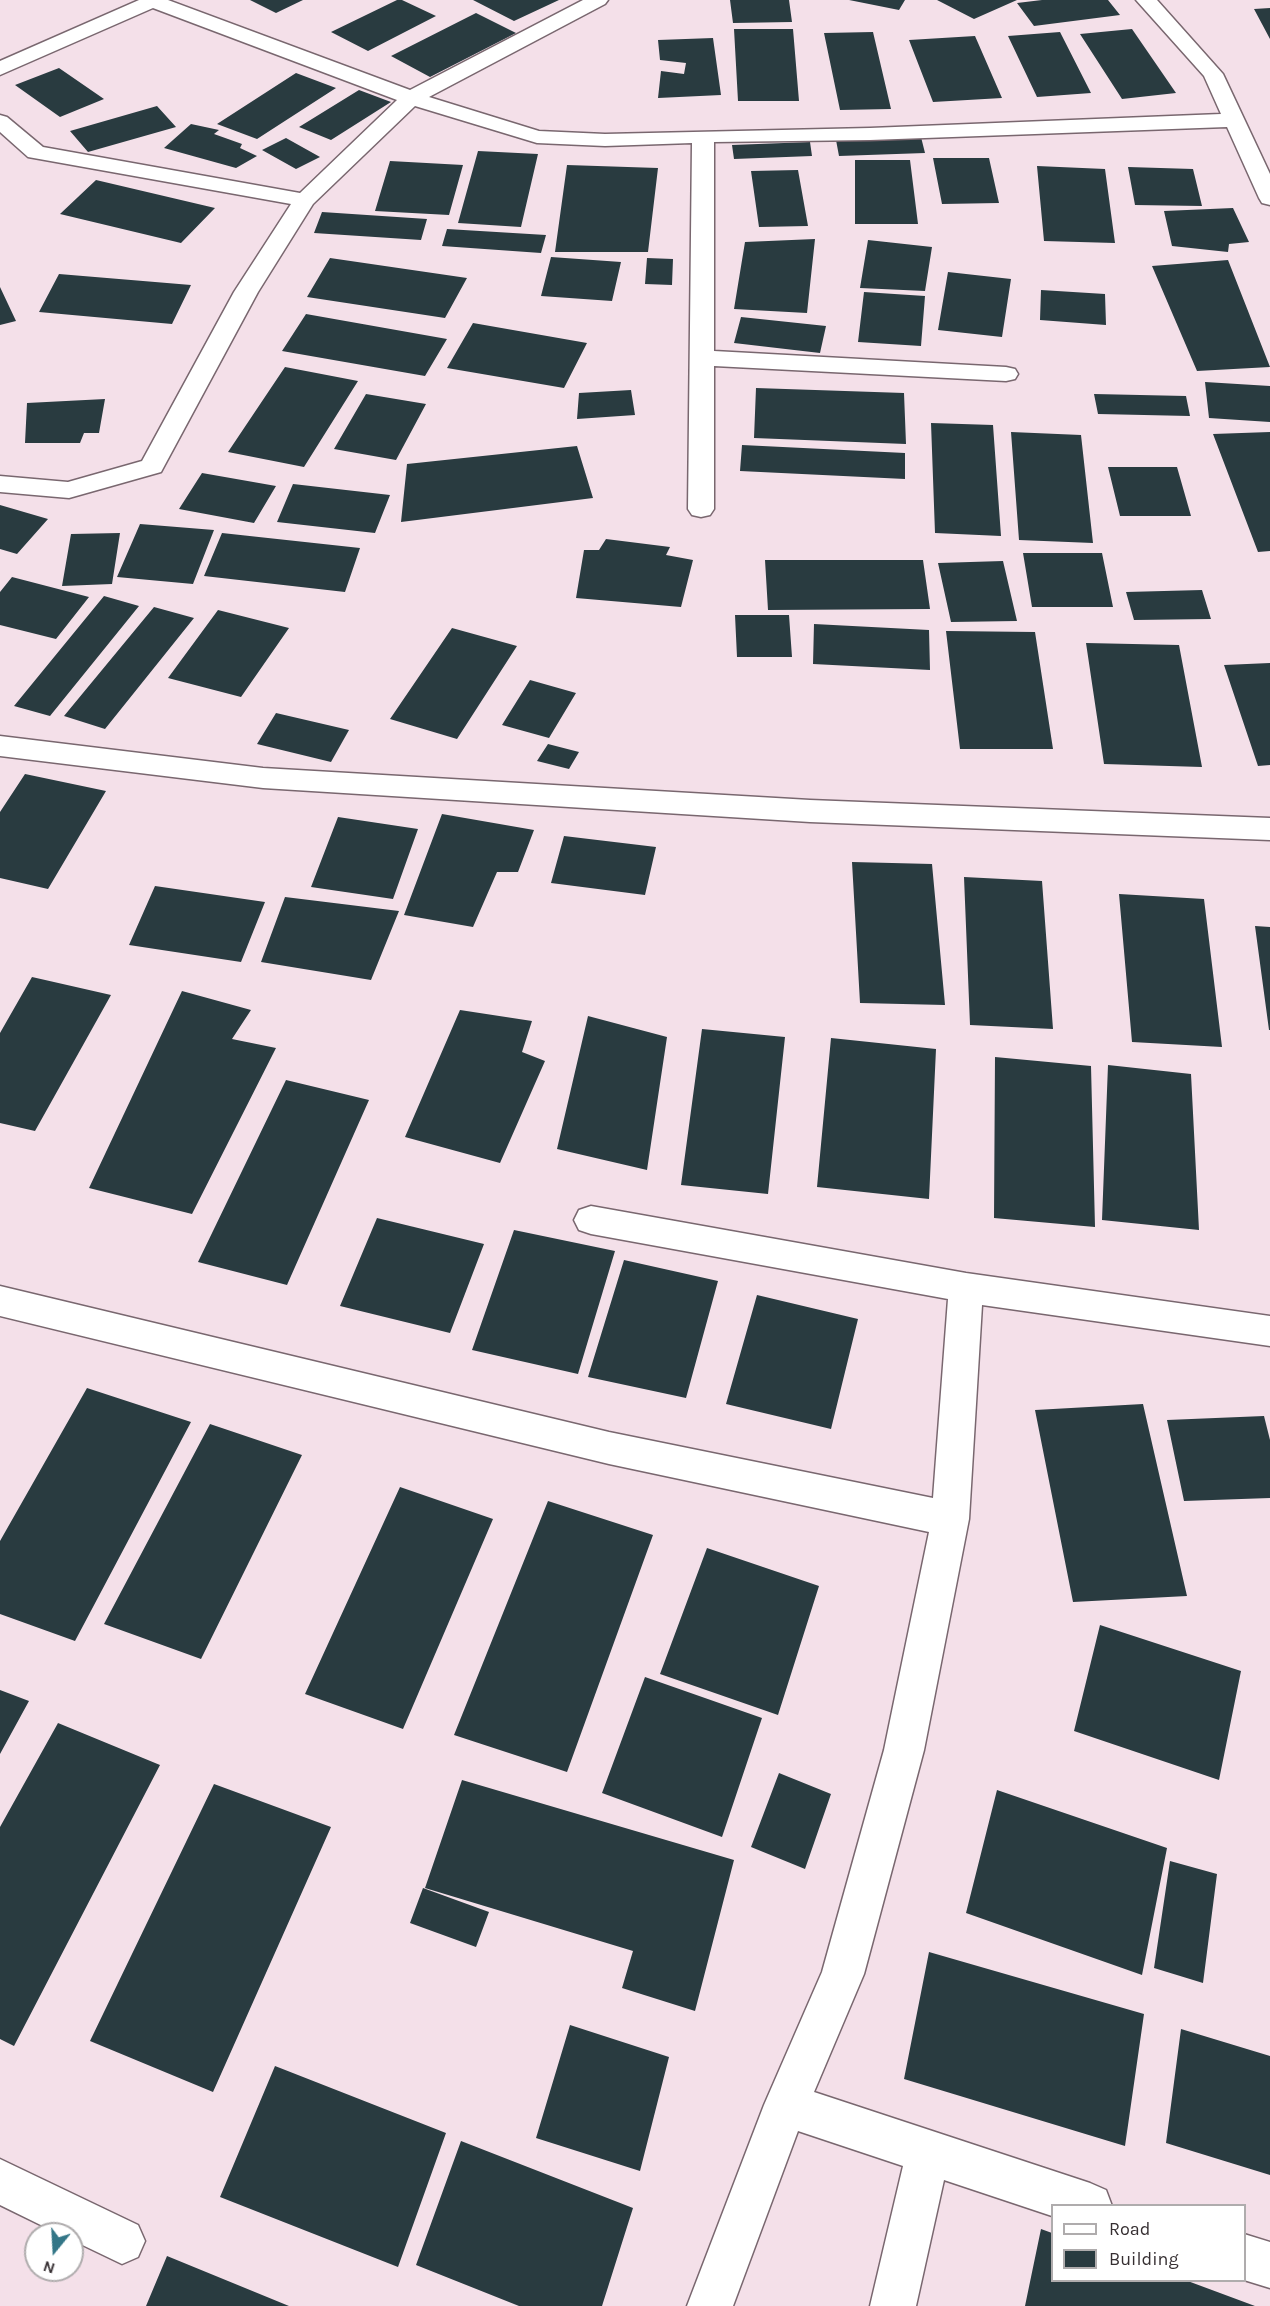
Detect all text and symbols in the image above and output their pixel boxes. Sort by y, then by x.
legend [1051,2204,1246,2282]
text: Road [1109,2218,1150,2240]
north arrow [24,2222,84,2282]
text: Building [1109,2248,1179,2270]
text: N [41,2257,57,2279]

